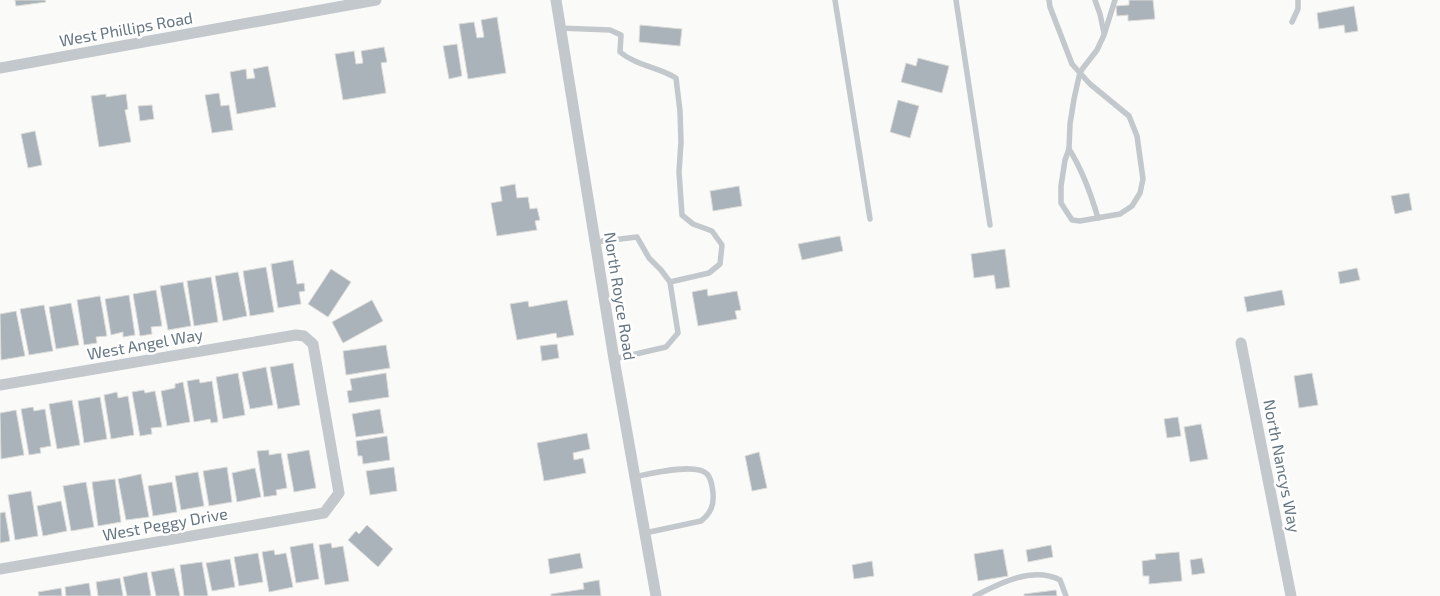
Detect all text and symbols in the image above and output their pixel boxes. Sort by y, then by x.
street label: West Phillips Road [58,7,194,50]
street label: North Royce Road [601,230,640,361]
street label: West Angel Way [85,324,205,363]
street label: North Nancys Way [1260,398,1305,535]
street label: West Peggy Drive [101,503,229,544]

